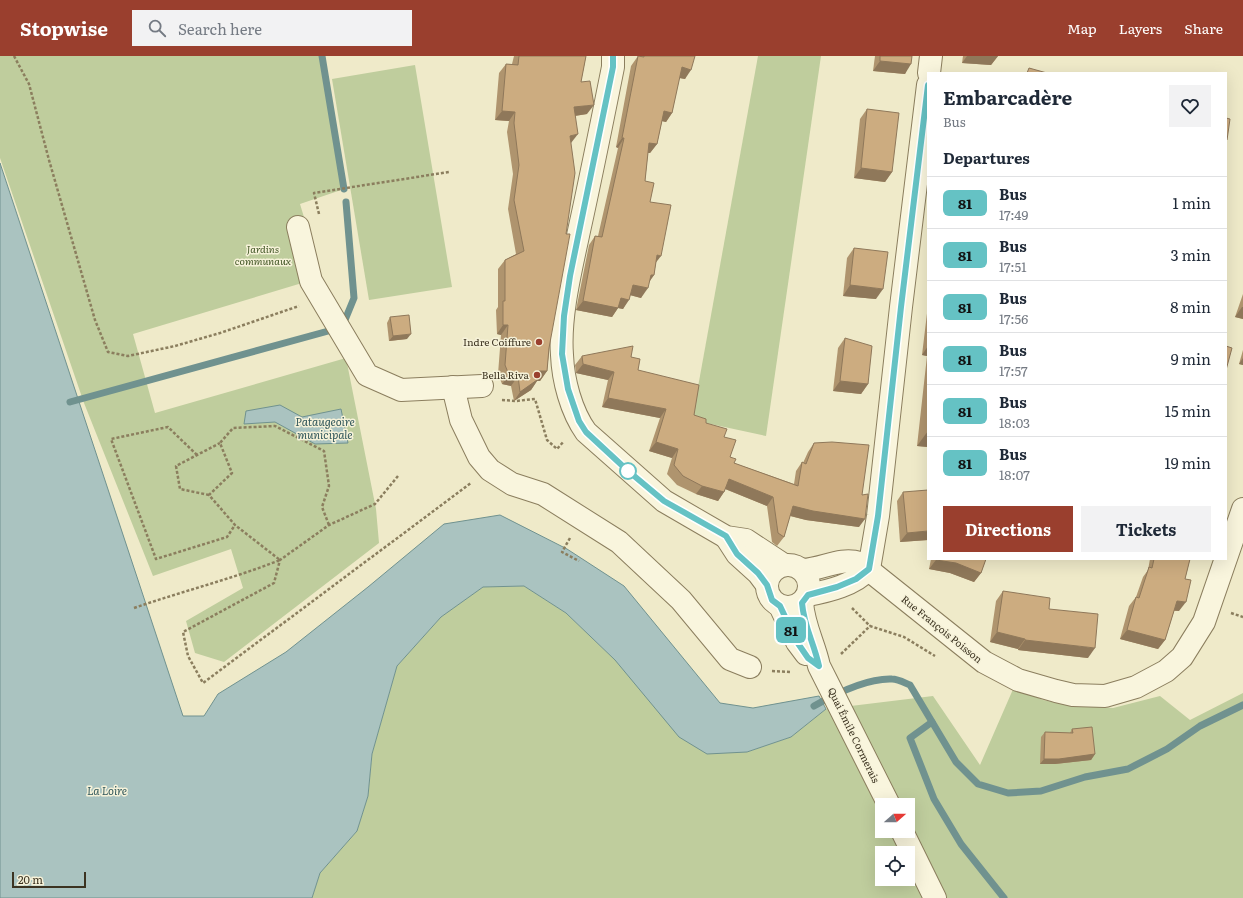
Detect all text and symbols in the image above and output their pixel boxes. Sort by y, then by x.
search box [132,10,412,46]
text: Stopwise [20,14,108,42]
icon: search [146,17,168,39]
text: Search here [178,17,262,40]
text: Map [1067,18,1097,38]
text: Layers [1119,18,1162,38]
text: Share [1184,18,1223,38]
text: Embarcadère [943,83,1072,111]
button: heart [1169,85,1211,127]
text: Bus [943,112,966,131]
text: Departures [943,146,1030,169]
text: Bus [999,182,1027,205]
text: 1 min [1172,191,1211,214]
text: 81 [958,193,972,213]
text: 17:49 [999,205,1028,224]
text: Bus [999,234,1027,257]
park label: Jardins communaux [235,241,292,268]
text: 3 min [1170,243,1211,266]
text: 81 [958,245,972,265]
text: 17:51 [999,257,1026,276]
text: Bus [999,286,1027,309]
text: 8 min [1170,295,1211,318]
text: 81 [958,297,972,317]
text: 17:56 [999,309,1028,328]
place label: Indre Coiffure [463,334,531,349]
marker: Indre Coiffure [534,337,544,347]
text: Bus [999,338,1027,361]
text: 9 min [1171,347,1211,370]
text: 81 [958,349,972,369]
text: 17:57 [999,361,1028,380]
place label: Bella Riva [482,367,530,382]
marker: Bella Riva [532,370,542,380]
text: Bus [999,390,1027,413]
text: 15 min [1165,399,1211,422]
text: 81 [958,401,972,421]
water label: Pataugeoire municipale [295,413,355,442]
text: 18:03 [999,413,1030,432]
text: Bus [999,442,1027,465]
text: 19 min [1165,451,1211,474]
text: 81 [958,453,972,473]
unlabelled marker [619,462,637,480]
text: 18:07 [999,465,1030,484]
button: Directions [943,506,1073,552]
button: Tickets [1081,506,1211,552]
street label: Rue François Poisson [899,591,986,666]
line badge: 81 [773,617,809,643]
text: 81 [784,620,798,640]
street label: Quai Émile Cormerais [825,684,884,786]
water label: La Loire [87,782,127,798]
north arrow [875,798,915,838]
map controls [875,798,915,886]
button: locate [875,846,915,886]
scale bar [12,870,86,889]
text: 20 m [18,871,43,887]

